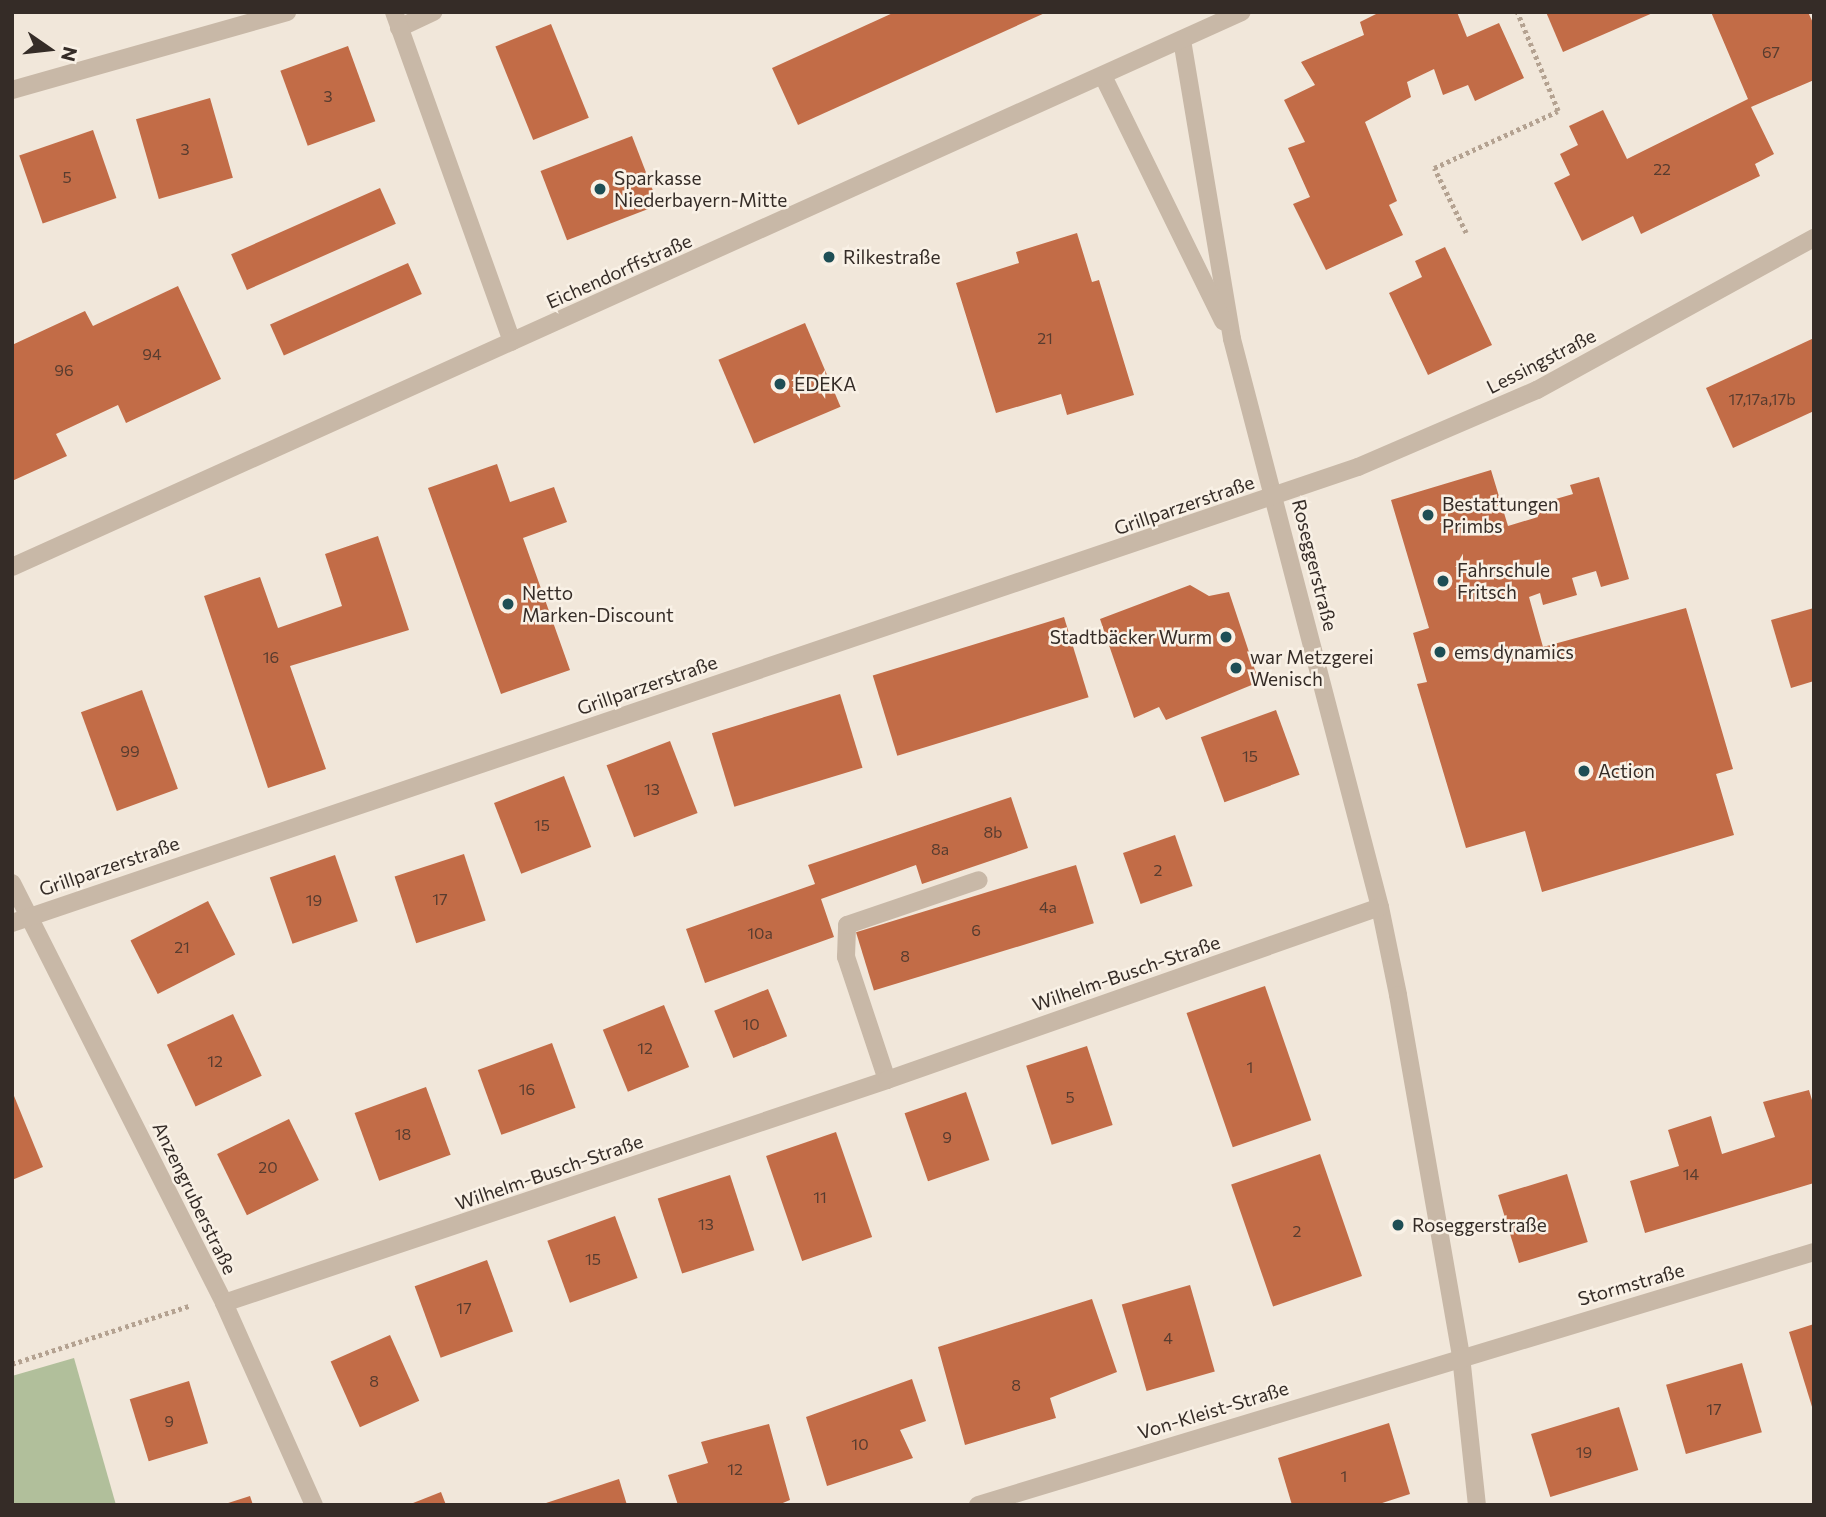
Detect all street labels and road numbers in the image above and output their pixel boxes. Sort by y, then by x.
street label: Eichendorffstraße [543,229,695,313]
street label: Lessingstraße [1483,324,1599,398]
street label: Grillparzerstraße [1111,470,1257,540]
street label: Roseggerstraße [1288,497,1342,633]
street label: Grillparzerstraße [574,650,720,720]
street label: Grillparzerstraße [36,831,182,901]
street label: Wilhelm-Busch-Straße [1029,930,1223,1016]
street label: Anzengruberstraße [148,1118,242,1278]
street label: Wilhelm-Busch-Straße [452,1129,646,1215]
street label: Stormstraße [1575,1258,1687,1310]
street label: Von-Kleist-Straße [1135,1376,1291,1444]

